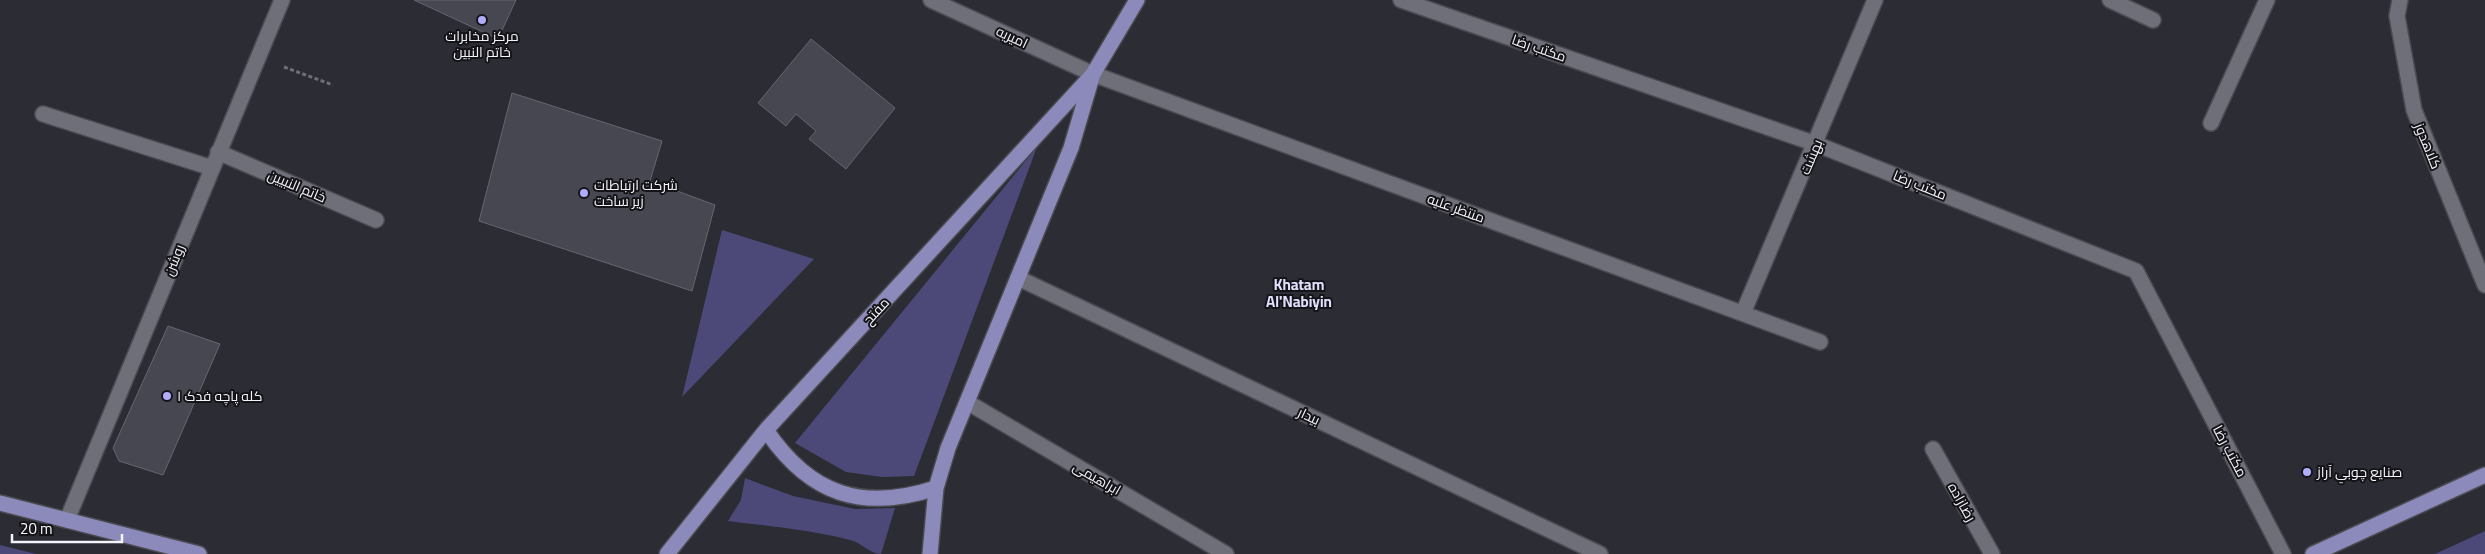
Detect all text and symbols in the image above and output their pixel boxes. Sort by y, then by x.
marker: مرکز مخابرات خاتم النبین [476,14,488,26]
street label: امیریه [992,18,1032,56]
place label: مرکز مخابرات خاتم النبین [445,23,519,65]
street label: مکتب رضا [1508,27,1570,69]
street label: کلاهدوز [2407,118,2449,173]
street label: بهشت [1792,135,1830,179]
street label: خاتم النبیین [263,162,331,210]
street label: مکتب رضا [1889,162,1951,208]
place label: شرکت ارتباطات زیر ساخت [594,172,678,214]
street label: منتظر علیه [1423,186,1489,230]
marker: شرکت ارتباطات زیر ساخت [578,187,590,199]
street label: روشن [156,240,192,280]
district label: Khatam Al'Nabiyin [1266,270,1332,316]
street label: مفتح [856,291,896,331]
place label: کله پاچه فدک ۱ [177,383,262,409]
marker: کله پاچه فدک ۱ [161,390,173,402]
street label: بیدار [1292,399,1325,433]
street label: مکتب رضا [2205,420,2255,482]
street label: ابراهیمی [1068,454,1126,502]
place label: صنايع چوبي آراز [2316,459,2402,485]
marker: صنايع چوبي آراز [2301,466,2313,478]
street label: رضازاده [1941,477,1983,527]
scale bar [12,512,122,544]
text: 20 m [20,514,53,543]

